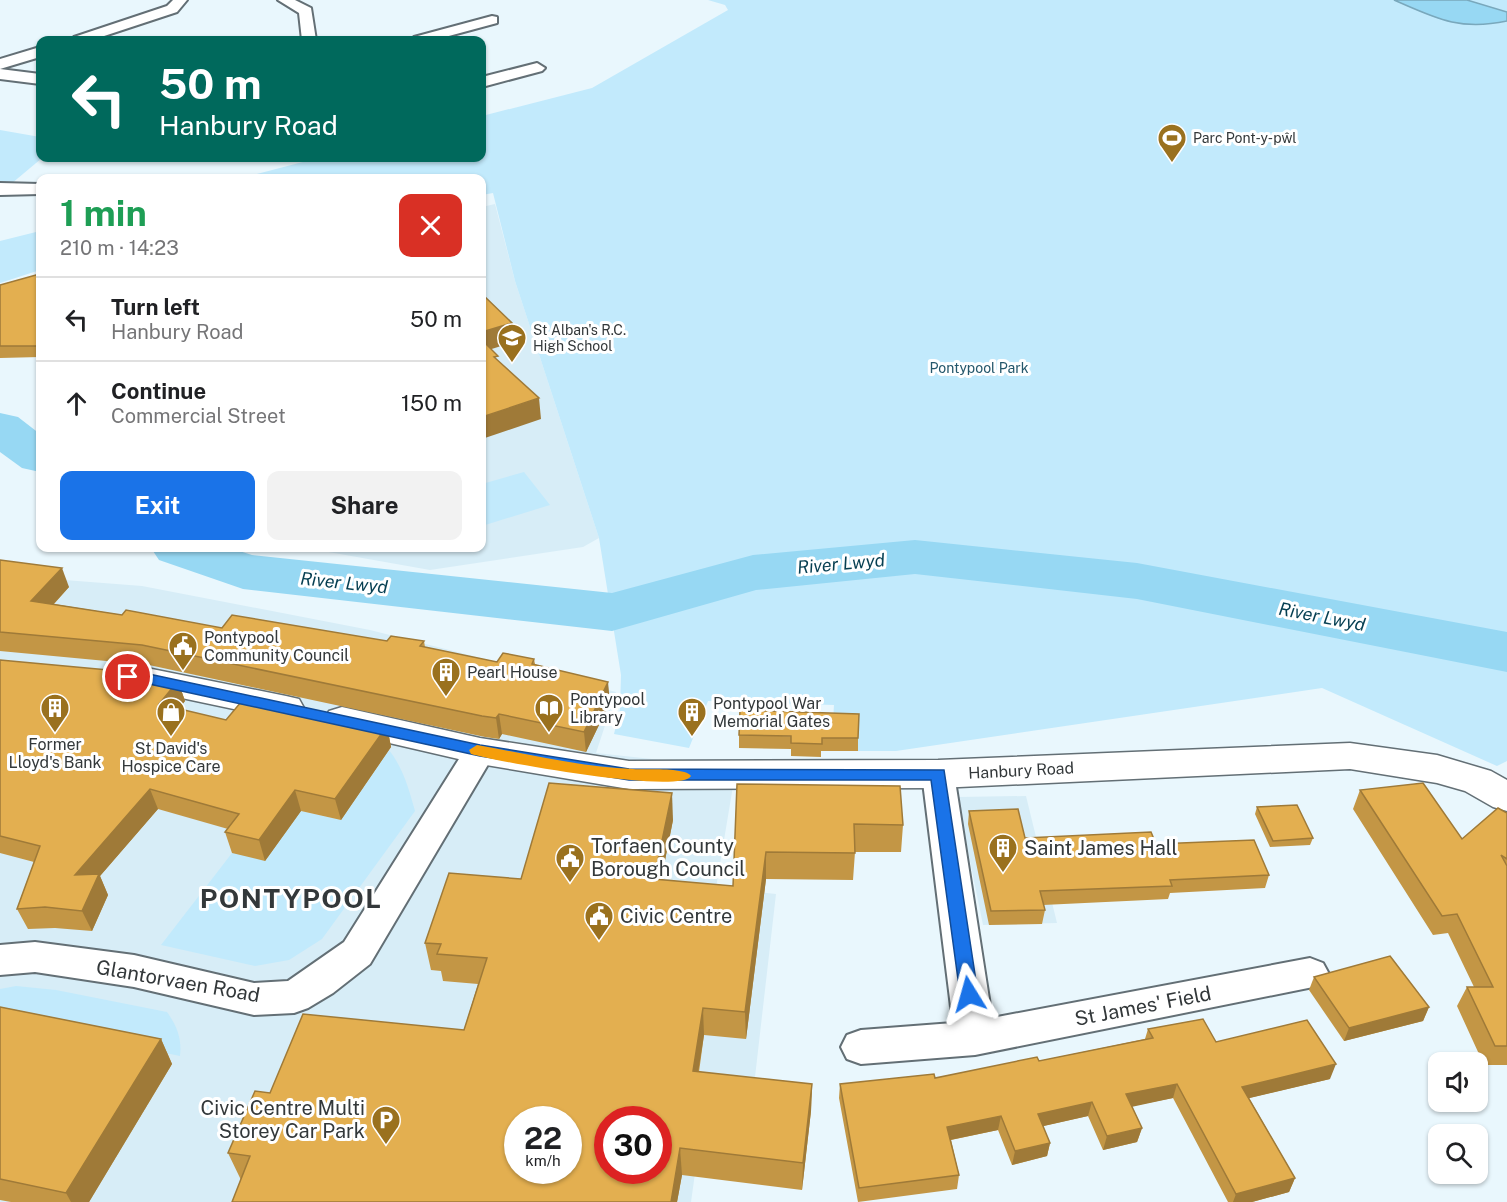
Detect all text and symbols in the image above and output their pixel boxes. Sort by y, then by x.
text: 50 m [159,59,262,108]
icon: left [60,60,138,138]
text: Hanbury Road [159,109,338,141]
sports icon: Parc Pont-y-pŵl [1156,122,1188,164]
place label: Parc Pont-y-pŵl [1193,130,1297,146]
text: 1 min [60,192,147,234]
button: close [399,194,462,257]
text: 210 m · 14:23 [60,236,179,260]
text: Turn left [111,294,200,320]
icon: left [60,303,93,336]
text: 50 m [410,306,462,332]
text: Hanbury Road [111,320,243,344]
school or university icon: St Alban's R.C. High School [496,322,528,364]
place label: St Alban's R.C. High School [533,322,626,354]
park label: Pontypool Park [929,360,1029,376]
text: Continue [111,378,206,404]
icon: ahead [60,387,93,420]
text: 150 m [401,390,462,416]
text: Commercial Street [111,404,286,428]
button: Exit [60,471,255,540]
button: Share [267,471,462,540]
water label: River Lwyd [796,549,886,578]
water label: River Lwyd [299,567,389,598]
water label: River Lwyd [1277,598,1368,635]
place label: Pontypool Community Council [204,628,349,665]
public building icon: Pontypool Community Council [167,630,199,672]
pin [102,651,153,702]
building icon: Pearl House [430,656,462,698]
icon: arrive [111,660,144,693]
place label: Pearl House [467,663,557,682]
place label: Pontypool Library [570,690,645,727]
building icon: Former Lloyd's Bank [39,692,71,734]
library icon: Pontypool Library [533,692,565,734]
place label: Pontypool War Memorial Gates [713,694,830,731]
shop icon: St David's Hospice Care [155,696,187,738]
building icon: Pontypool War Memorial Gates [676,696,708,738]
place label: Former Lloyd's Bank [9,735,101,772]
place label: St David's Hospice Care [121,739,221,776]
street label: Hanbury Road [968,758,1074,783]
building icon: Saint James Hall [987,832,1019,874]
place label: Torfaen County Borough Council [591,834,745,881]
place label: Saint James Hall [1024,836,1178,860]
public building icon: Torfaen County Borough Council [554,842,586,884]
district label: PONTYPOOL [200,882,382,914]
public building icon: Civic Centre [583,900,615,942]
place label: Civic Centre [620,904,732,928]
street label: Glantorvaen Road [94,955,262,1007]
position arrow [937,962,1001,1026]
street label: St James' Field [1073,981,1213,1031]
map controls [1428,1052,1488,1184]
button: sound [1428,1052,1488,1112]
place label: Civic Centre Multi Storey Car Park [200,1096,365,1143]
parking icon: Civic Centre Multi Storey Car Park [370,1104,402,1146]
speed limit sign: 30 [594,1106,672,1184]
text: 22 [524,1120,562,1156]
button: search [1428,1124,1488,1184]
text: km/h [525,1152,561,1169]

